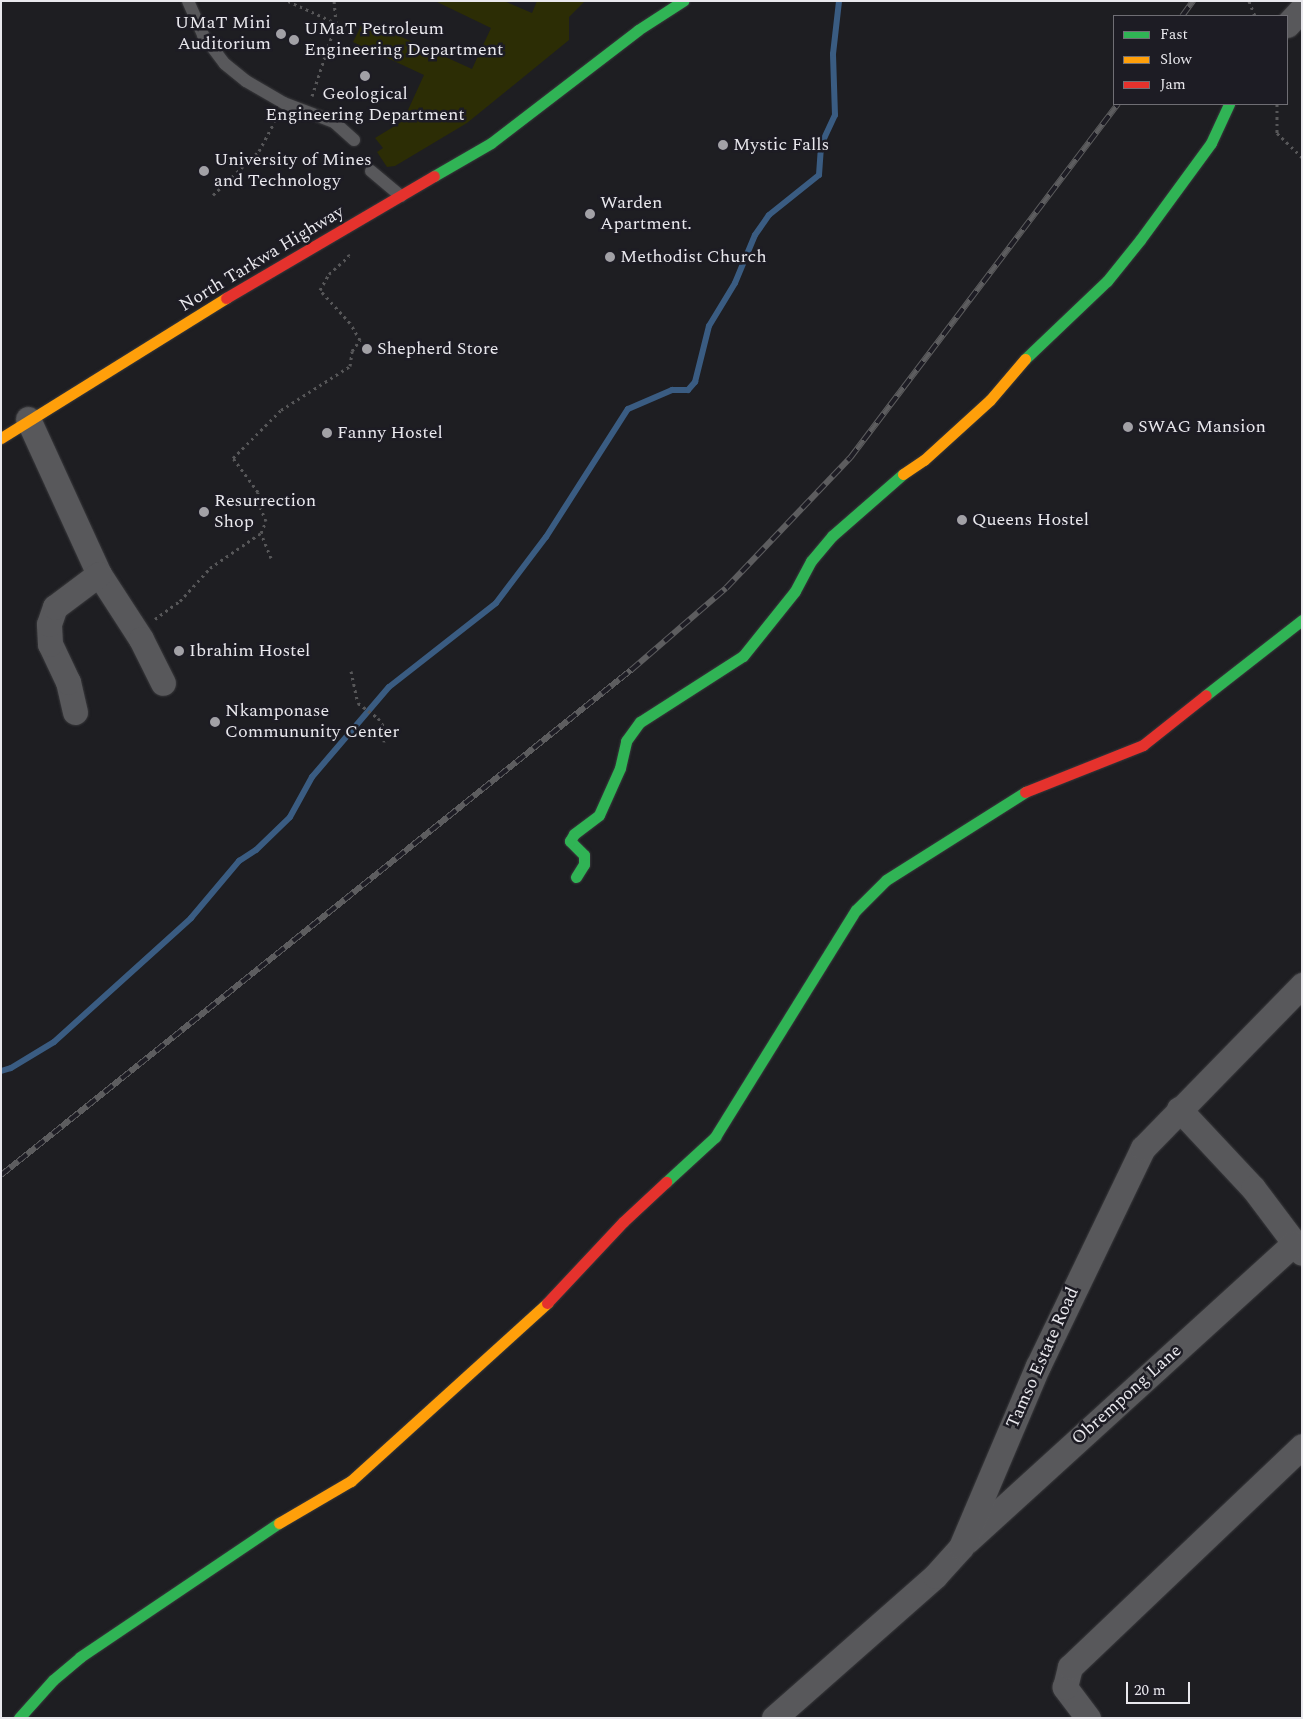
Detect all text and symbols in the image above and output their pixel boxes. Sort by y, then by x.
place label: UMaT Mini Auditorium [175,13,271,56]
legend [1113,15,1288,105]
place label: UMaT Petroleum Engineering Department [304,19,503,62]
text: Fast [1160,23,1188,46]
marker: UMaT Mini Auditorium [275,28,287,40]
marker: UMaT Petroleum Engineering Department [288,34,300,46]
text: Slow [1160,48,1192,71]
marker: Geological Engineering Department [359,70,371,82]
text: Jam [1160,73,1186,96]
place label: Geological Engineering Department [265,84,465,126]
place label: Mystic Falls [733,134,829,156]
marker: Mystic Falls [717,139,729,151]
place label: University of Mines and Technology [214,150,372,192]
marker: University of Mines and Technology [198,165,210,177]
place label: Warden Apartment. [600,193,692,235]
street label: North Tarkwa Highway [176,201,348,317]
marker: Warden Apartment. [584,208,596,220]
place label: Methodist Church [620,246,767,268]
marker: Methodist Church [604,251,616,263]
place label: Shepherd Store [377,338,499,360]
marker: Shepherd Store [361,343,373,355]
place label: SWAG Mansion [1138,416,1266,438]
marker: SWAG Mansion [1122,421,1134,433]
place label: Fanny Hostel [337,422,443,444]
marker: Fanny Hostel [321,427,333,439]
place label: Resurrection Shop [214,491,316,534]
marker: Resurrection Shop [198,506,210,518]
place label: Queens Hostel [972,509,1089,531]
marker: Queens Hostel [956,514,968,526]
place label: Ibrahim Hostel [189,640,310,662]
marker: Ibrahim Hostel [173,645,185,657]
place label: Nkamponase Commununity Center [225,701,399,744]
marker: Nkamponase Commununity Center [209,716,221,728]
street label: Tamso Estate Road [1002,1284,1084,1432]
street label: Obrempong Lane [1068,1340,1186,1450]
scale bar [1128,1672,1192,1704]
text: 20 m [1134,1679,1166,1702]

